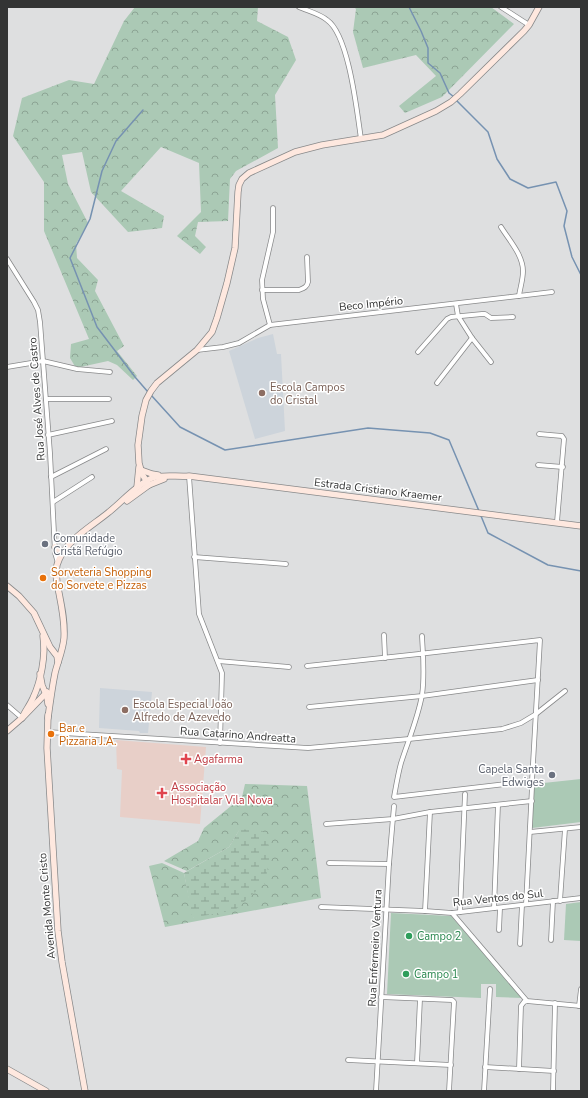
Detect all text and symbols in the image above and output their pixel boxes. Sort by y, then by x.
street label: Beco Império [338,293,404,315]
street label: Rua José Alves de Castro [25,337,49,461]
place label: Escola Campos do Cristal [270,380,345,408]
marker: Escola Campos do Cristal [257,388,267,398]
street label: Estrada Cristiano Kraemer [313,475,443,505]
place label: Comunidade Cristã Refúgio [53,531,123,559]
marker: Comunidade Cristã Refúgio [40,539,50,549]
place label: Sorveteria Shopping do Sorvete e Pizzas [51,565,152,593]
marker: Sorveteria Shopping do Sorvete e Pizzas [38,573,48,583]
place label: Escola Especial João Alfredo de Azevedo [133,697,233,725]
marker: Escola Especial João Alfredo de Azevedo [120,705,130,715]
place label: Bar e Pizzaria J.A. [59,721,117,749]
street label: Rua Catarino Andreatta [180,723,297,747]
marker: Bar e Pizzaria J.A. [46,729,56,739]
place label: Agafarma [194,752,243,767]
marker: Agafarma [181,754,191,764]
place label: Capela Santa Edwiges [478,762,544,790]
marker: Capela Santa Edwiges [547,770,557,780]
place label: Associação Hospitalar Vila Nova [171,780,273,808]
marker: Associação Hospitalar Vila Nova [156,787,168,799]
street label: Avenida Monte Cristo [35,852,59,960]
street label: Rua Ventos do Sul [452,886,545,910]
street label: Rua Enfermeiro Ventura [364,889,386,1007]
place label: Campo 2 [417,929,461,944]
marker: Campo 2 [404,931,414,941]
place label: Campo 1 [414,967,458,982]
marker: Campo 1 [401,969,411,979]

